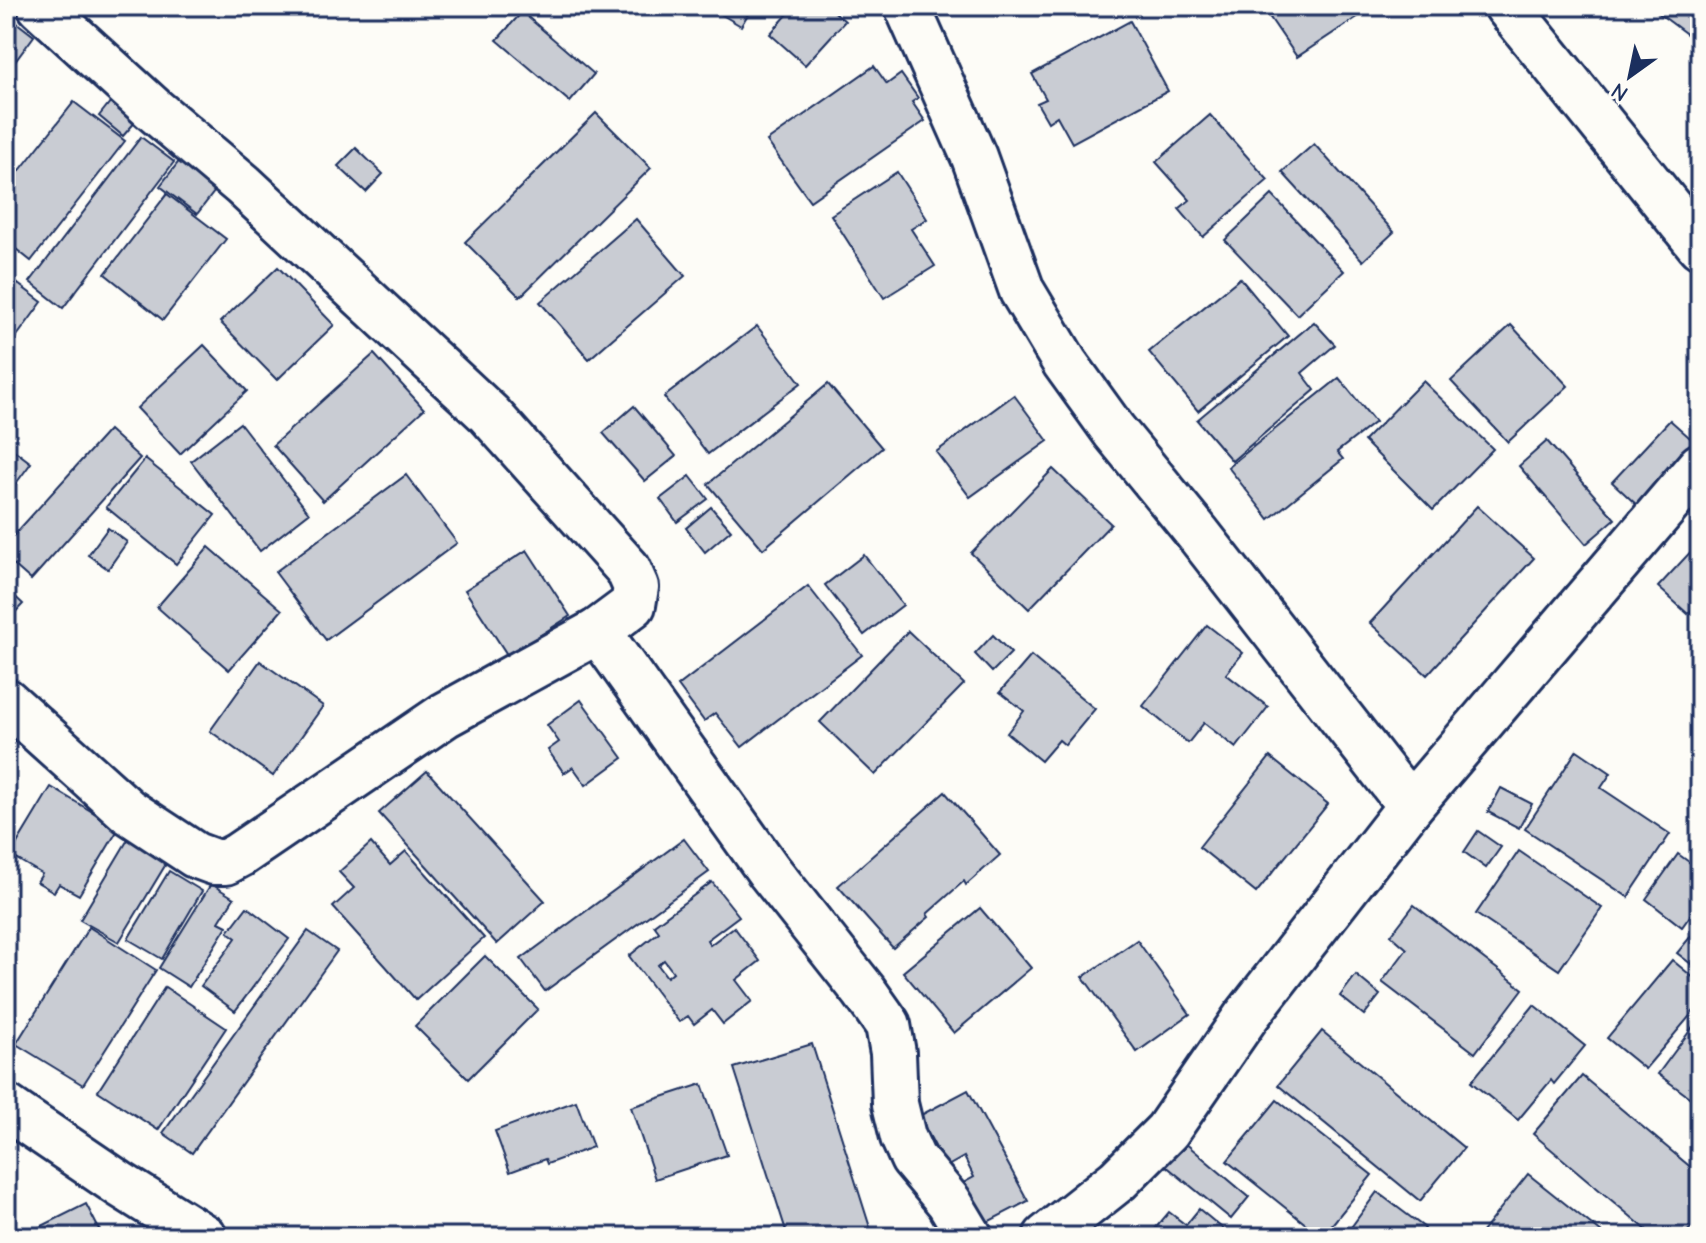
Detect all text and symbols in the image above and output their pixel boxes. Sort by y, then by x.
north arrow [1590,36,1670,116]
text: N [1607,77,1633,107]

